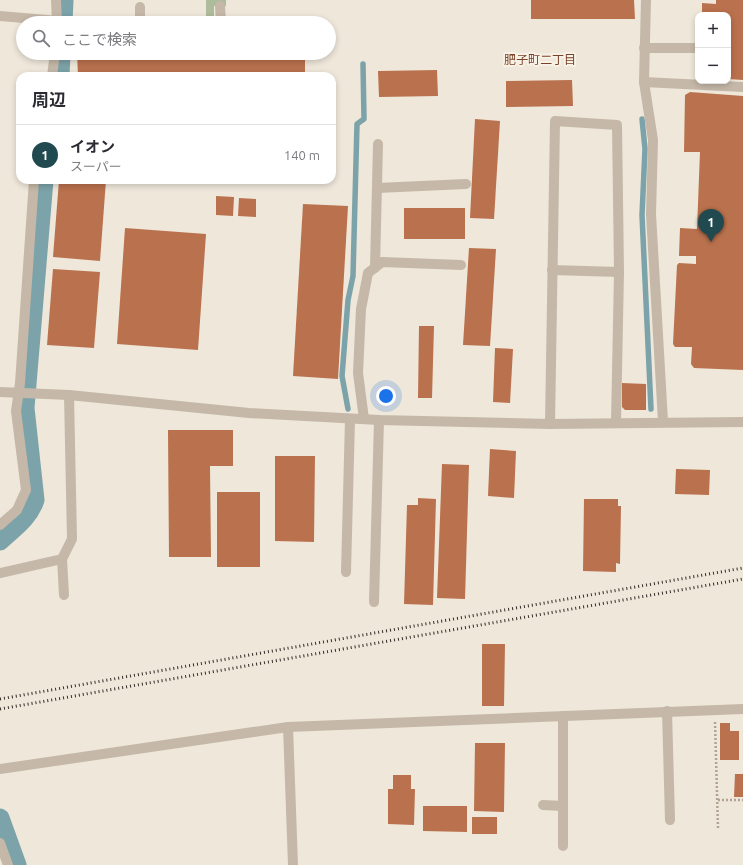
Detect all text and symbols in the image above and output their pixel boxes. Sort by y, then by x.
map controls [695,12,731,84]
button: + [695,12,731,48]
search box [16,16,336,60]
icon: search [30,27,52,49]
text: ここで検索 [62,31,137,48]
button: − [695,48,731,84]
district label: 肥子町二丁目 [504,53,576,66]
text: 周辺 [32,90,66,109]
text: イオン [70,138,115,155]
text: 1 [41,148,49,162]
text: 140 m [284,148,320,162]
text: スーパー [70,159,122,173]
pin: 1 [698,209,724,242]
your location [376,386,396,406]

